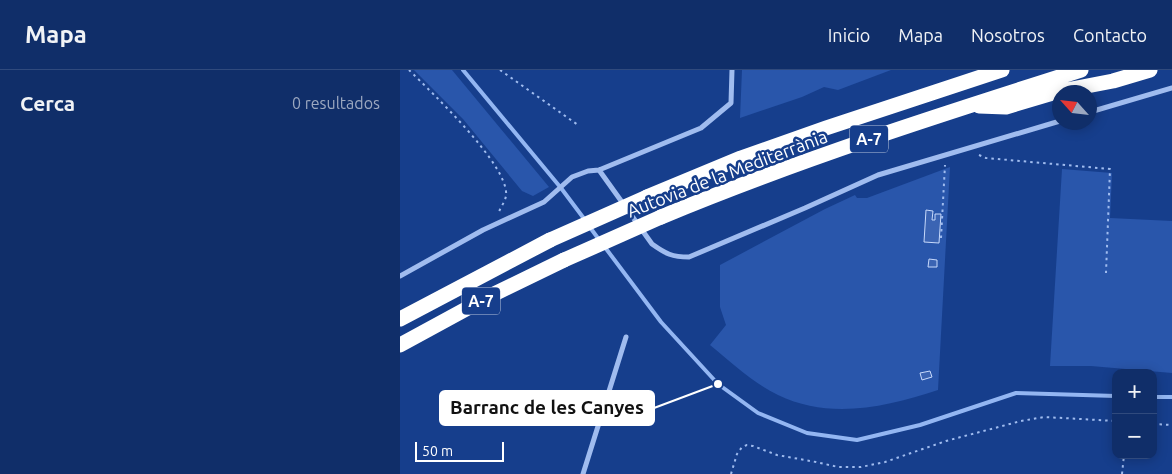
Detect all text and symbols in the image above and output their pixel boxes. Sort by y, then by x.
text: Mapa [25,21,87,48]
text: Inicio [828,25,870,45]
text: Mapa [898,25,943,45]
text: Nosotros [971,25,1045,45]
text: Contacto [1073,25,1147,45]
north arrow [1052,85,1097,130]
text: Cerca [20,91,75,115]
text: 0 resultados [292,94,380,112]
street label: Autovia de la Mediterrània [624,125,830,221]
road number: A-7 [850,126,888,152]
road number: A-7 [462,288,500,315]
map controls [1112,369,1157,459]
button: + [1112,369,1157,414]
callout: Barranc de les Canyes [440,391,654,425]
text: Barranc de les Canyes [450,396,644,418]
button: − [1112,414,1157,459]
scale bar [415,439,504,462]
text: 50 m [422,443,453,459]

